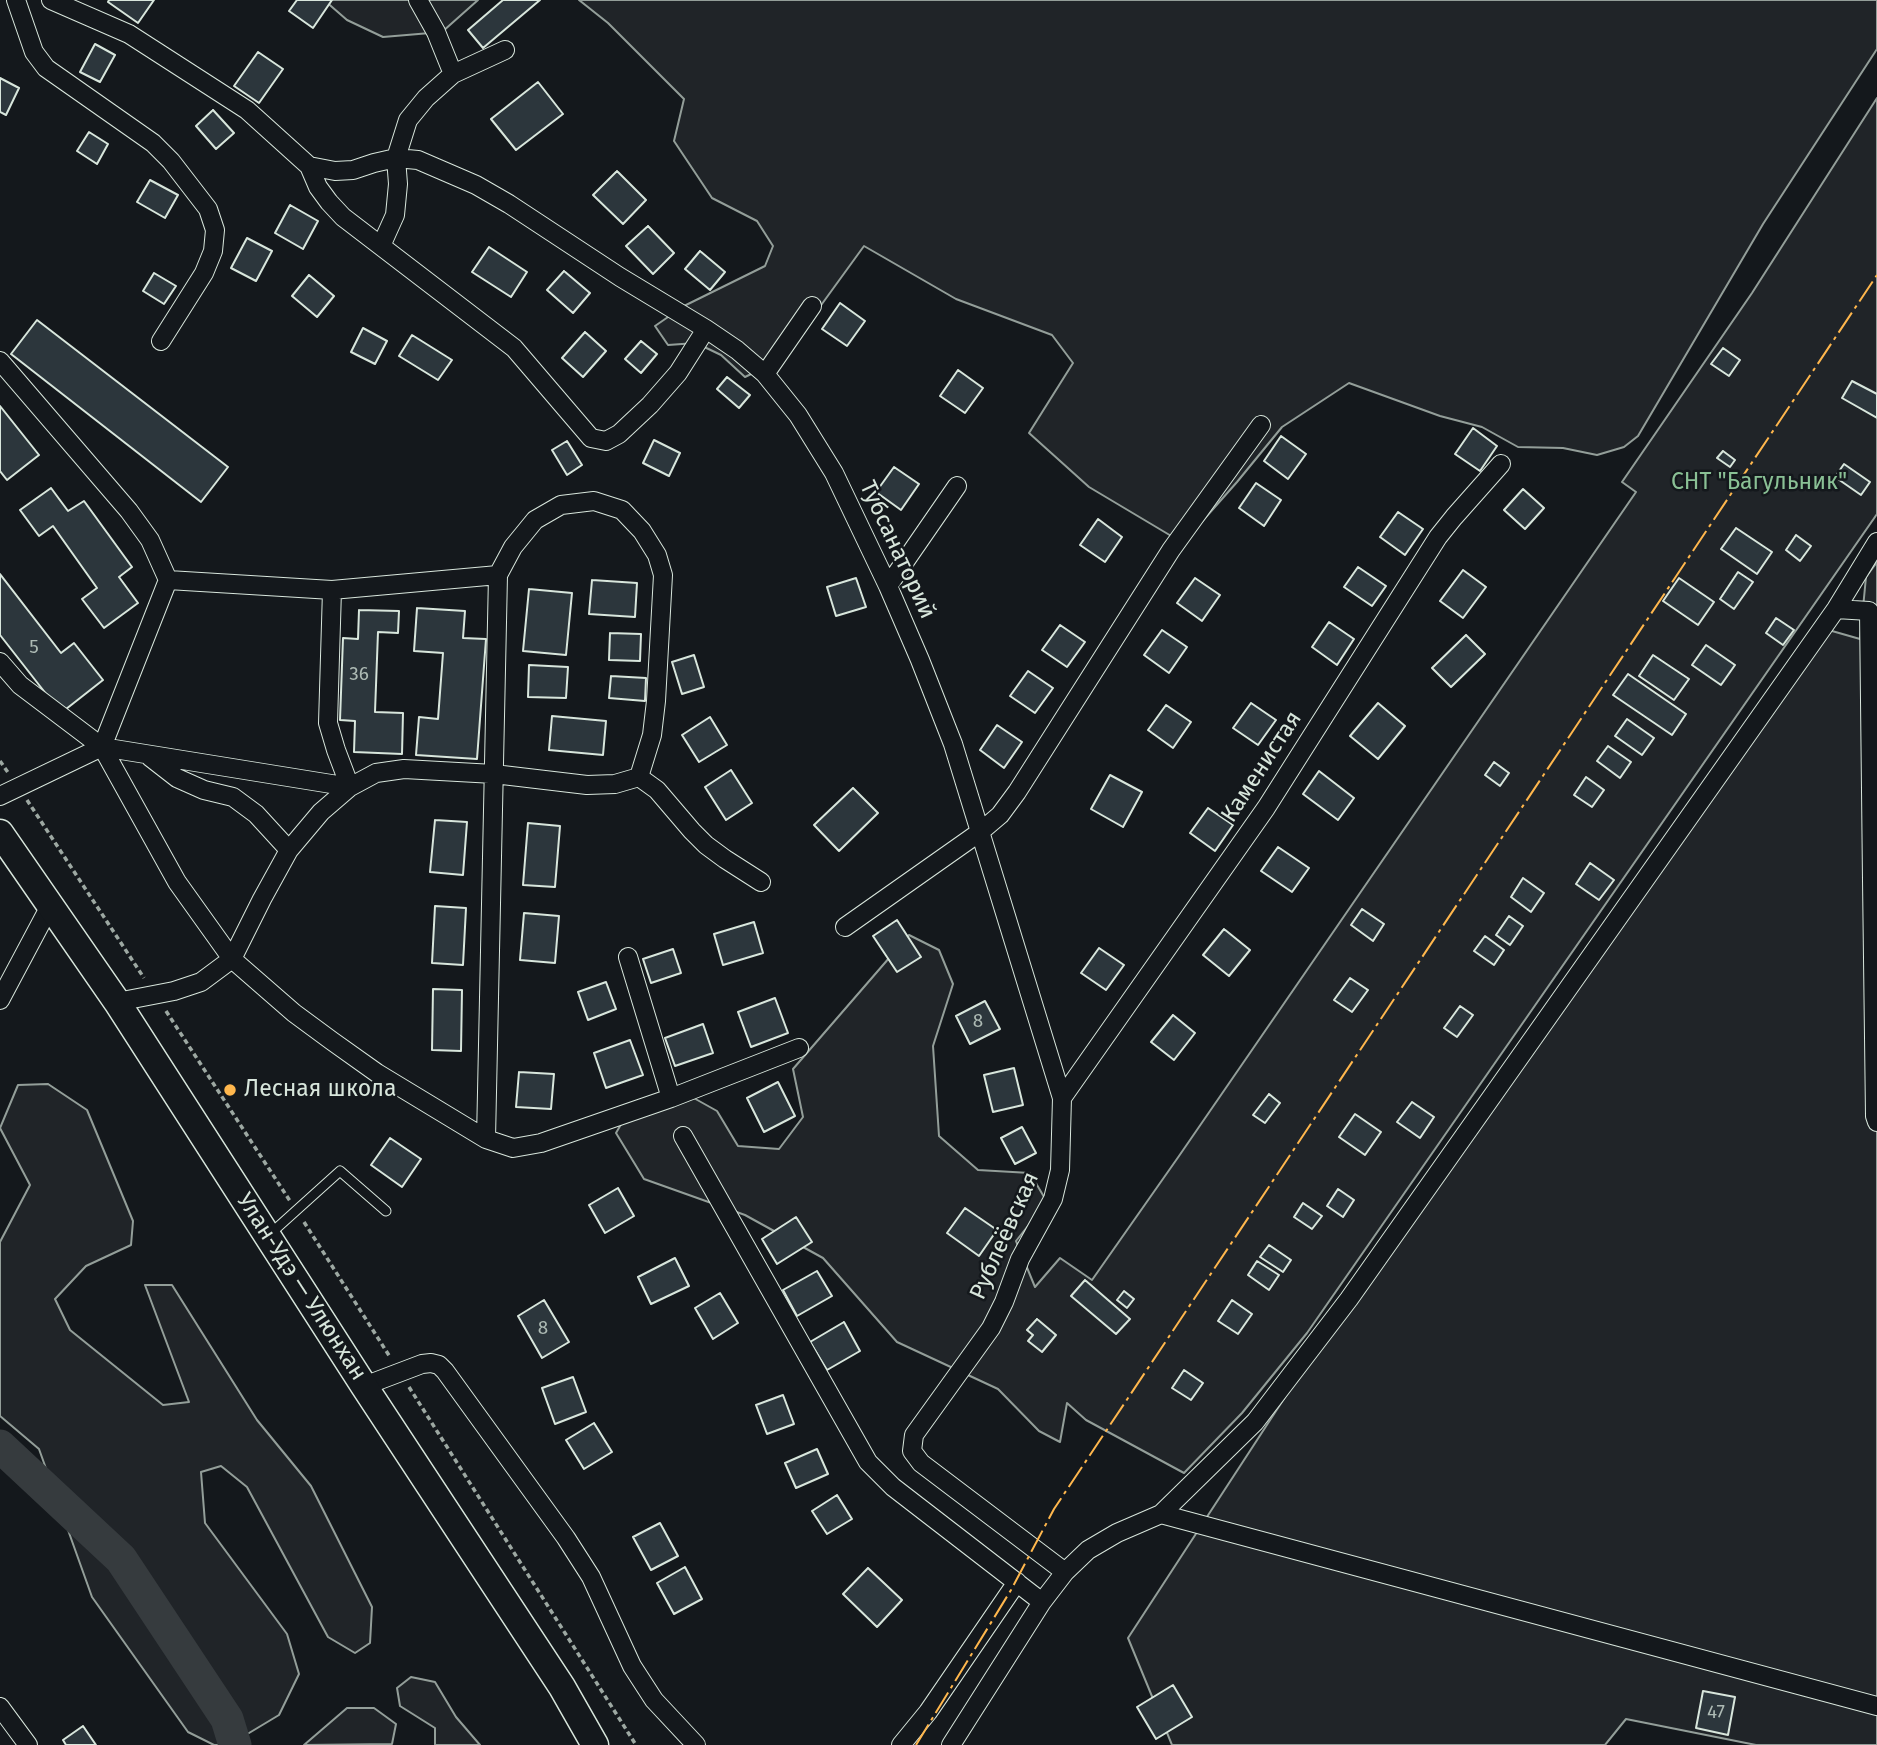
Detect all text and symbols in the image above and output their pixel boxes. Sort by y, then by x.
park label: СНТ "Багульник" [1671,469,1847,497]
street label: Тубсанаторий [853,477,941,623]
house number: 5 [29,637,39,659]
house number: 36 [349,664,369,686]
street label: Каменистая [1216,706,1308,828]
house number: 8 [973,1011,983,1033]
place label: Лесная школа [244,1076,397,1104]
marker: Лесная школа [222,1082,238,1098]
street label: Рублеёвская [965,1168,1045,1304]
street label: Улан-Удэ — Улюнхан [230,1188,372,1386]
house number: 8 [538,1318,548,1340]
house number: 47 [1707,1702,1725,1724]

